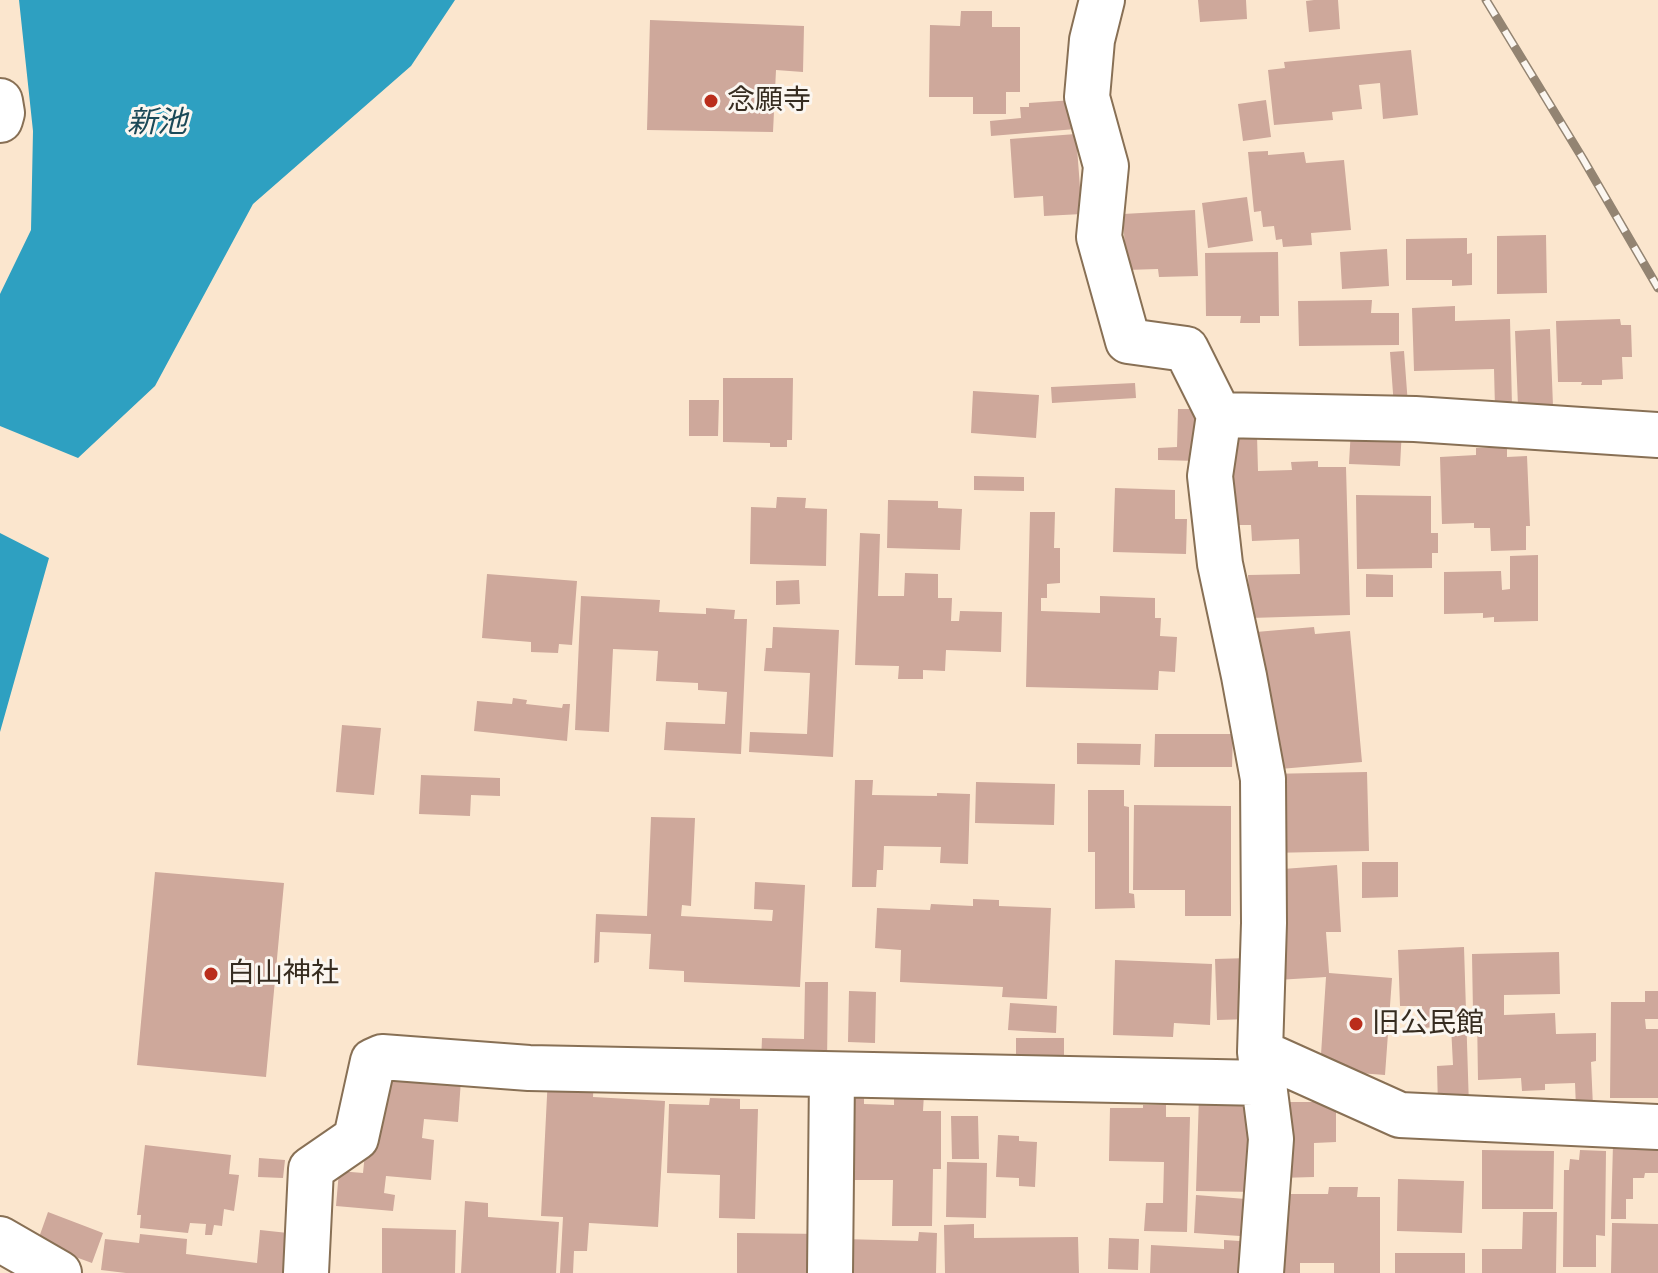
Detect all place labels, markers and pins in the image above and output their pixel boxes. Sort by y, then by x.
place label: 念願寺 [727,84,811,118]
marker: 念願寺 [702,92,720,110]
place label: 白山神社 [227,957,339,991]
marker: 白山神社 [202,965,220,983]
place label: 旧公民館 [1372,1007,1484,1041]
marker: 旧公民館 [1347,1015,1365,1033]

